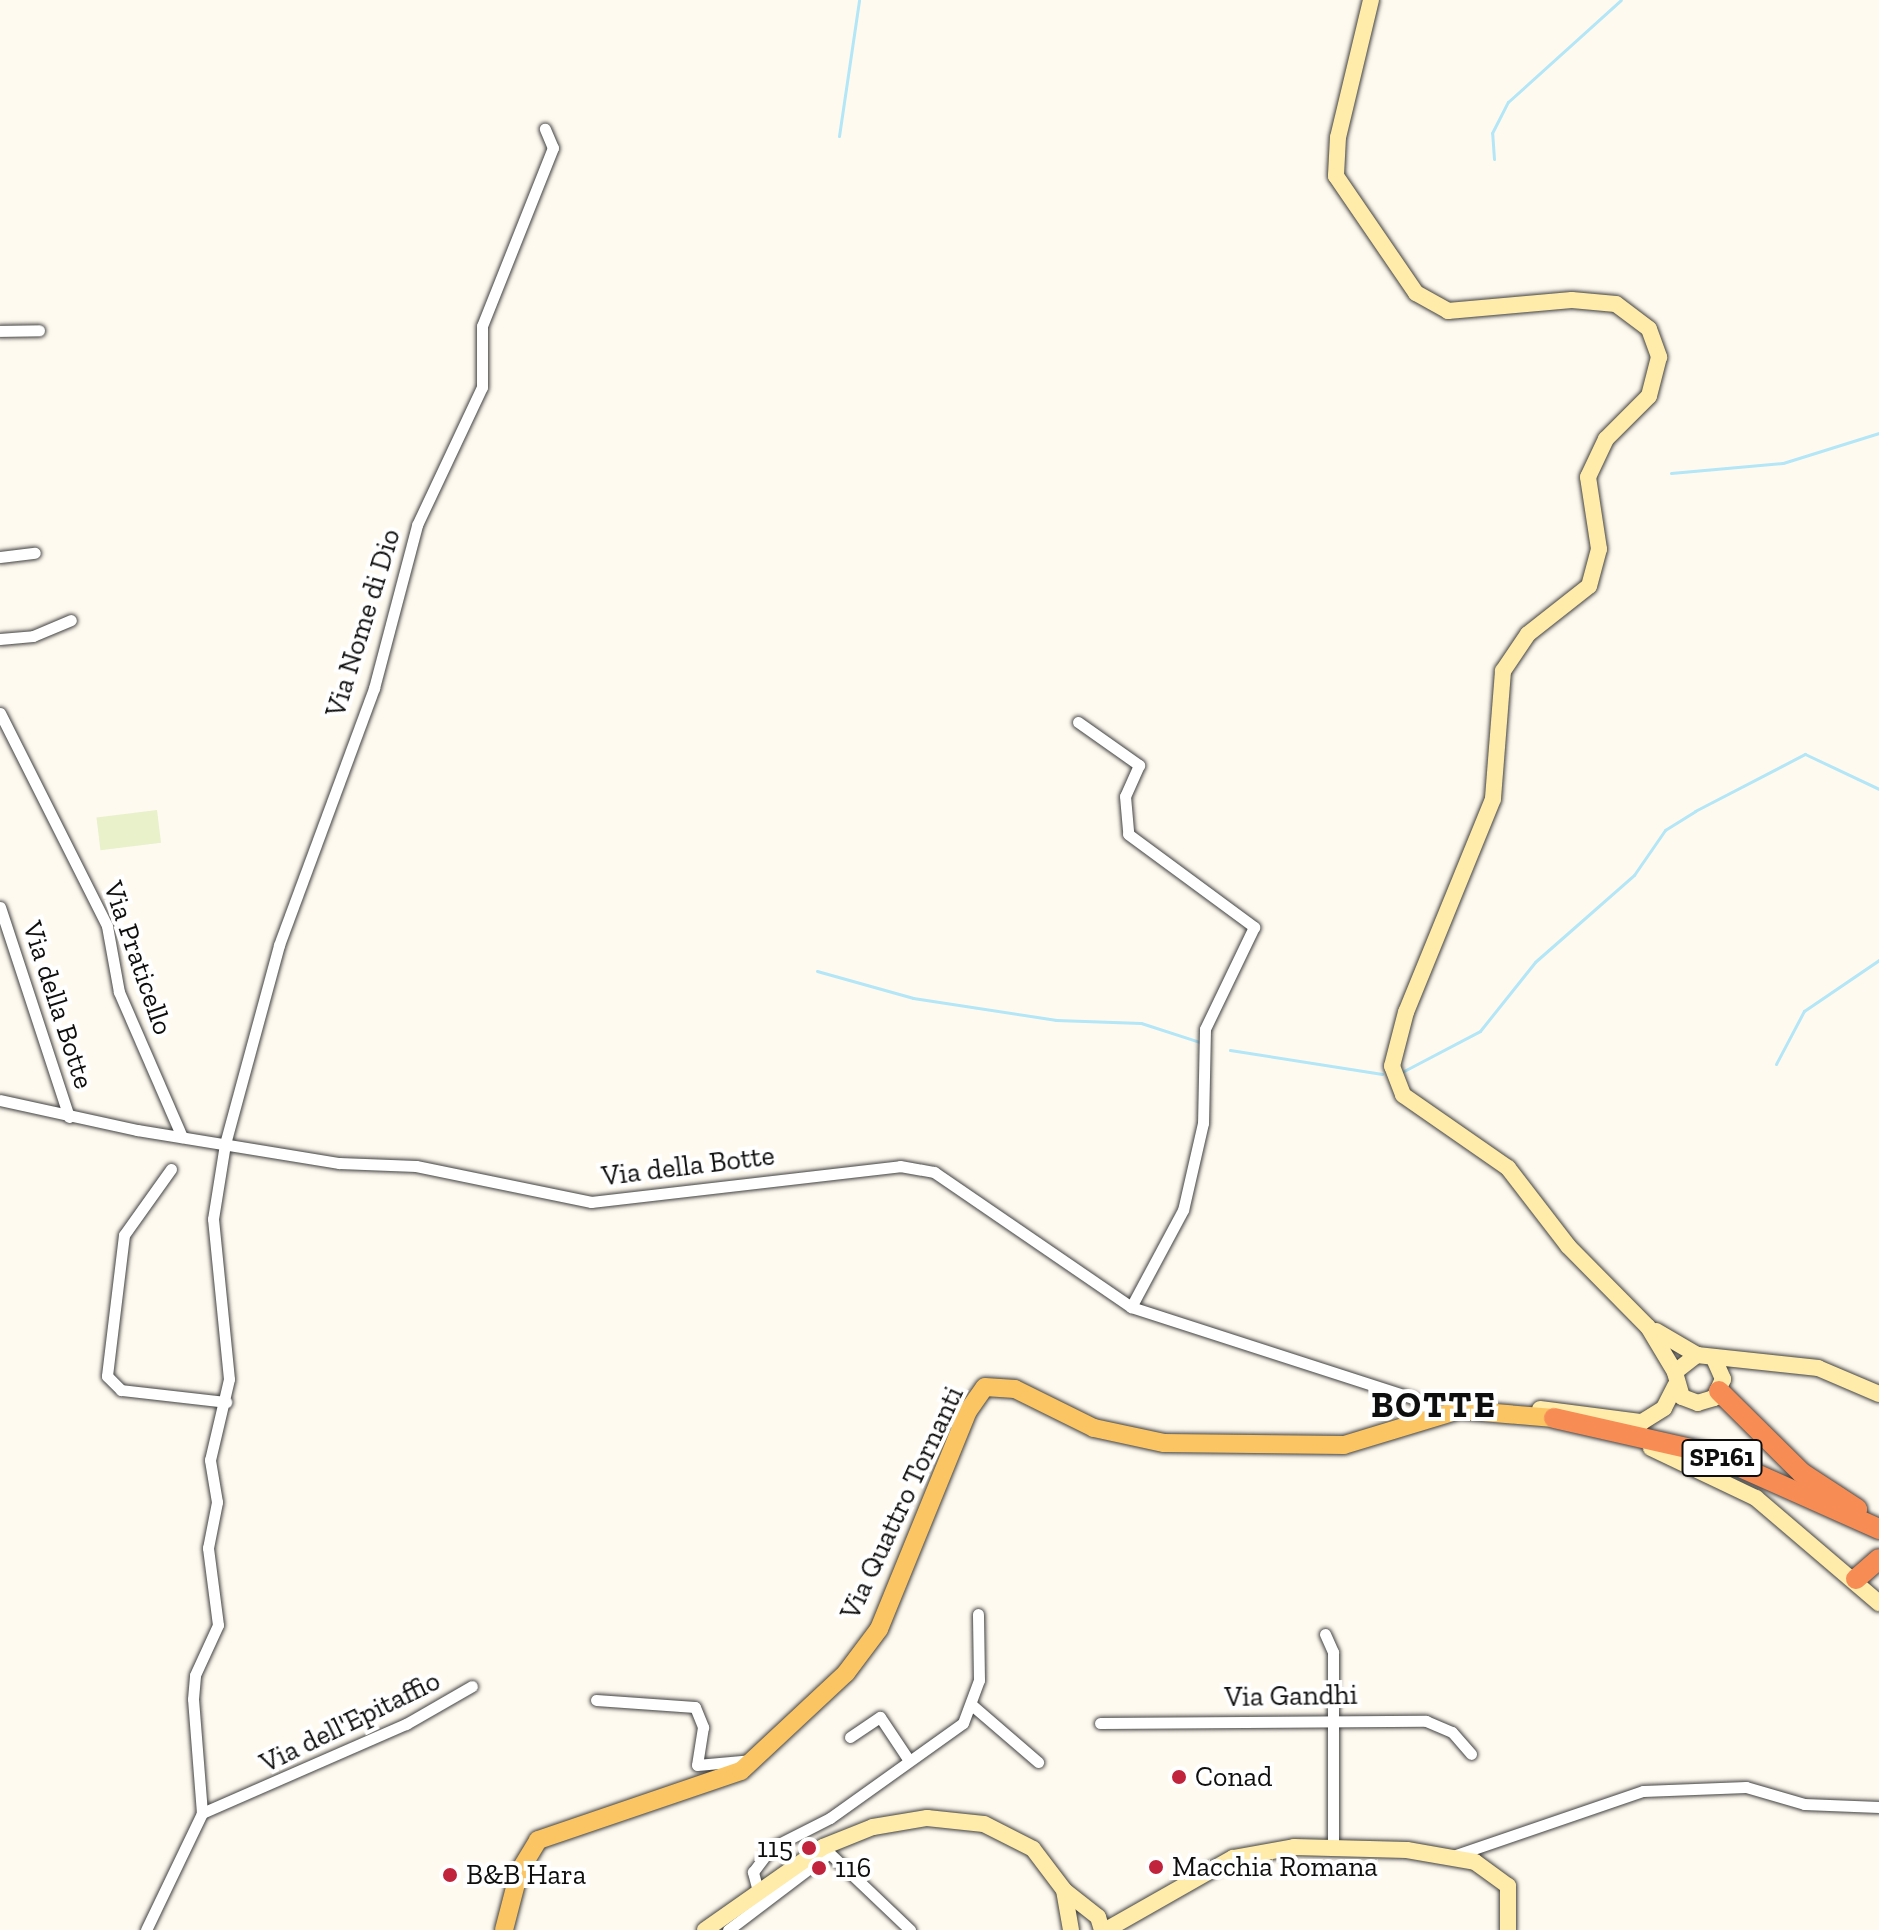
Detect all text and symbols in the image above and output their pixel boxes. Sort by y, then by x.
street label: Via Nome di Dio [318,525,408,721]
street label: Via Praticello [96,877,180,1039]
street label: Via della Botte [15,917,101,1093]
street label: Via della Botte [600,1139,776,1193]
street label: Via Quattro Tornanti [833,1381,971,1625]
district label: BOTTE [1371,1383,1497,1427]
road number: SP161 [1680,1436,1764,1480]
street label: Via dell'Epitaffio [255,1664,445,1780]
street label: Via Gandhi [1224,1678,1358,1714]
place label: Conad [1195,1760,1272,1794]
marker: Conad [1170,1768,1188,1786]
place label: 115 [757,1831,793,1865]
marker: 115 [800,1839,818,1857]
place label: Macchia Romana [1172,1850,1378,1884]
place label: 116 [835,1851,871,1885]
place label: B&B Hara [466,1858,586,1892]
marker: Macchia Romana [1147,1858,1165,1876]
marker: 116 [810,1859,828,1877]
marker: B&B Hara [441,1866,459,1884]

